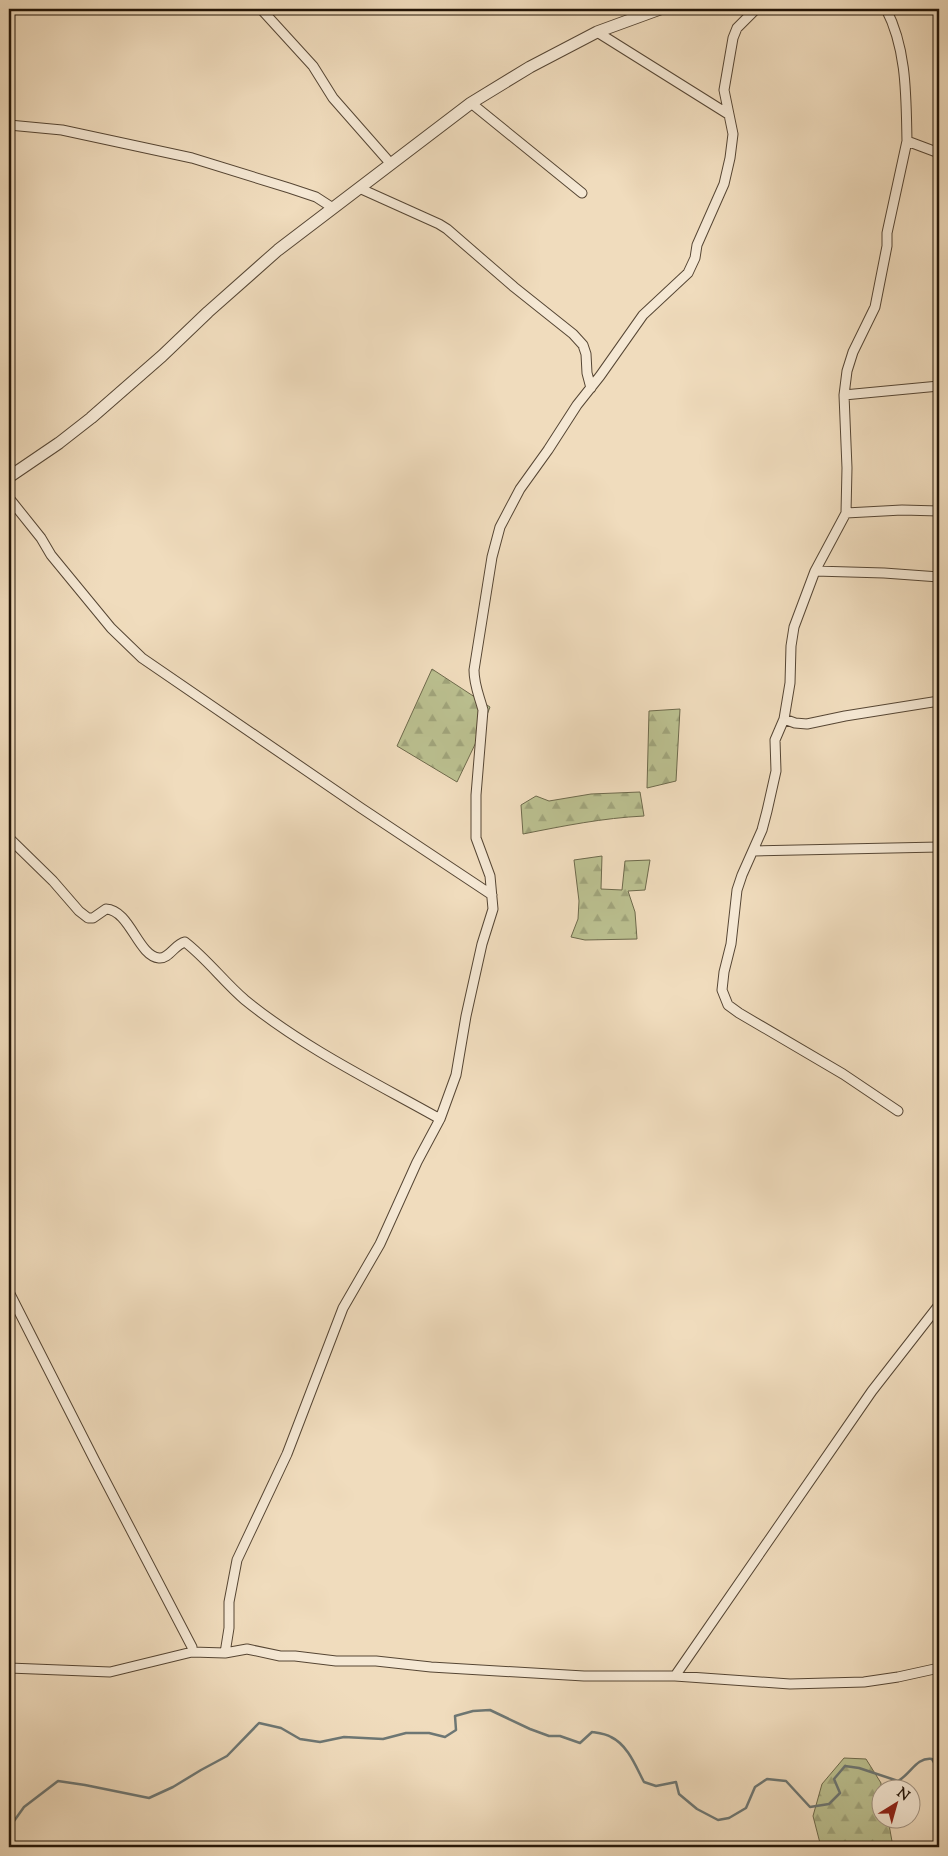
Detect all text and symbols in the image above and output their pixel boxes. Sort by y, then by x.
north arrow [870,1778,920,1828]
text: N [892,1784,913,1807]

